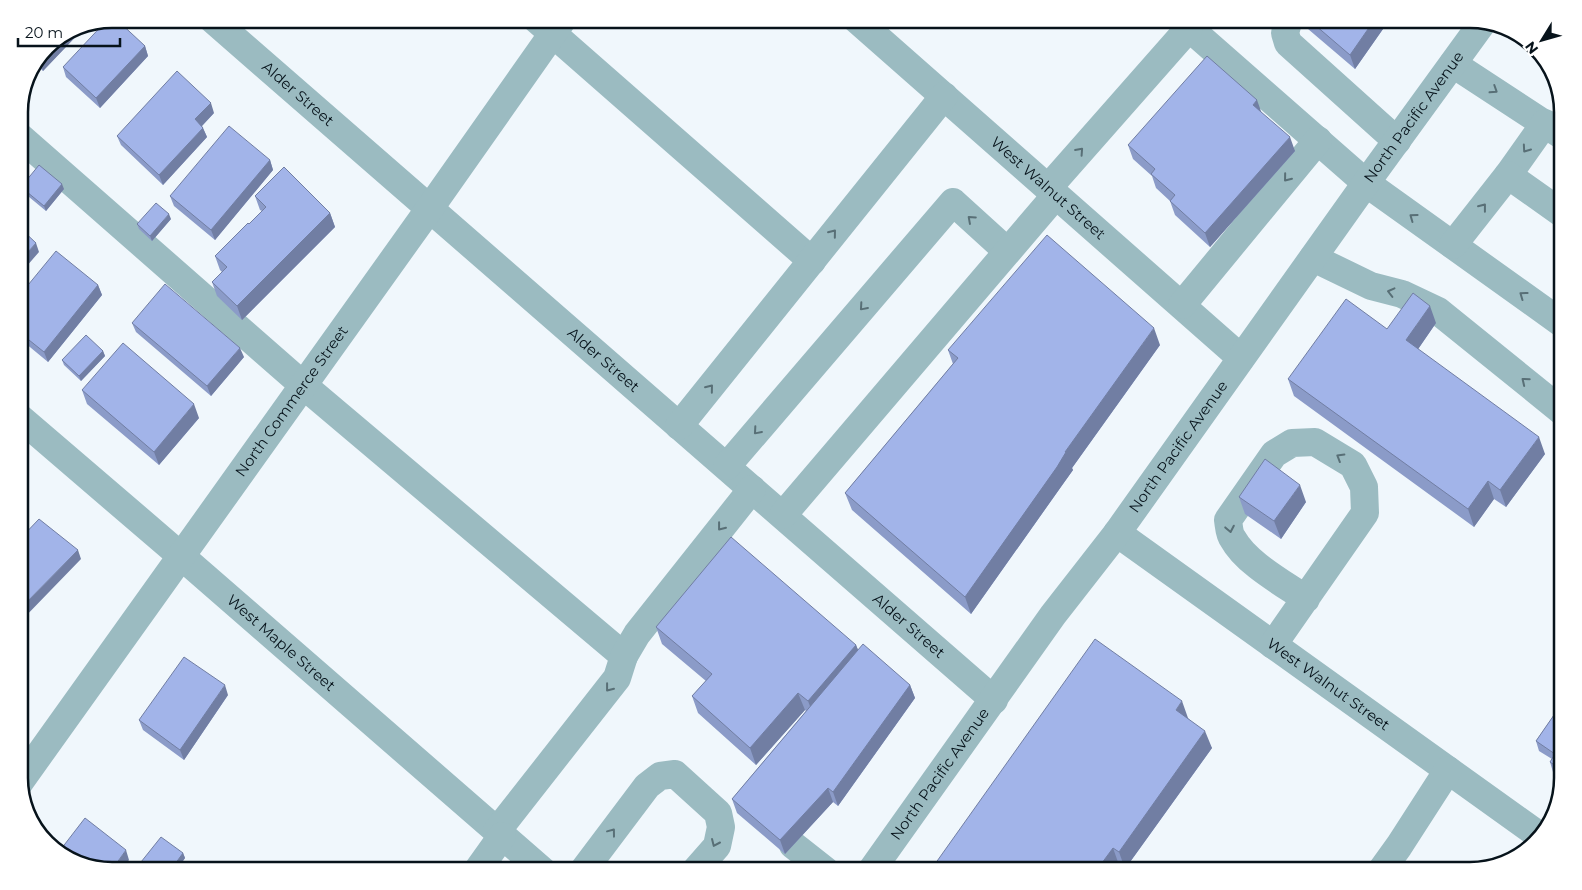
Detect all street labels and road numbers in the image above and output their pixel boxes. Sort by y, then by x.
street label: North Pacific Avenue [1359,47,1468,186]
street label: Alder Street [258,57,338,130]
street label: West Walnut Street [987,132,1110,243]
street label: North Commerce Street [231,322,352,480]
street label: Alder Street [564,323,644,396]
street label: North Pacific Avenue [1124,377,1231,516]
street label: Alder Street [869,589,949,662]
street label: West Maple Street [223,590,340,695]
street label: West Walnut Street [1264,634,1394,734]
street label: North Pacific Avenue [886,704,993,844]

